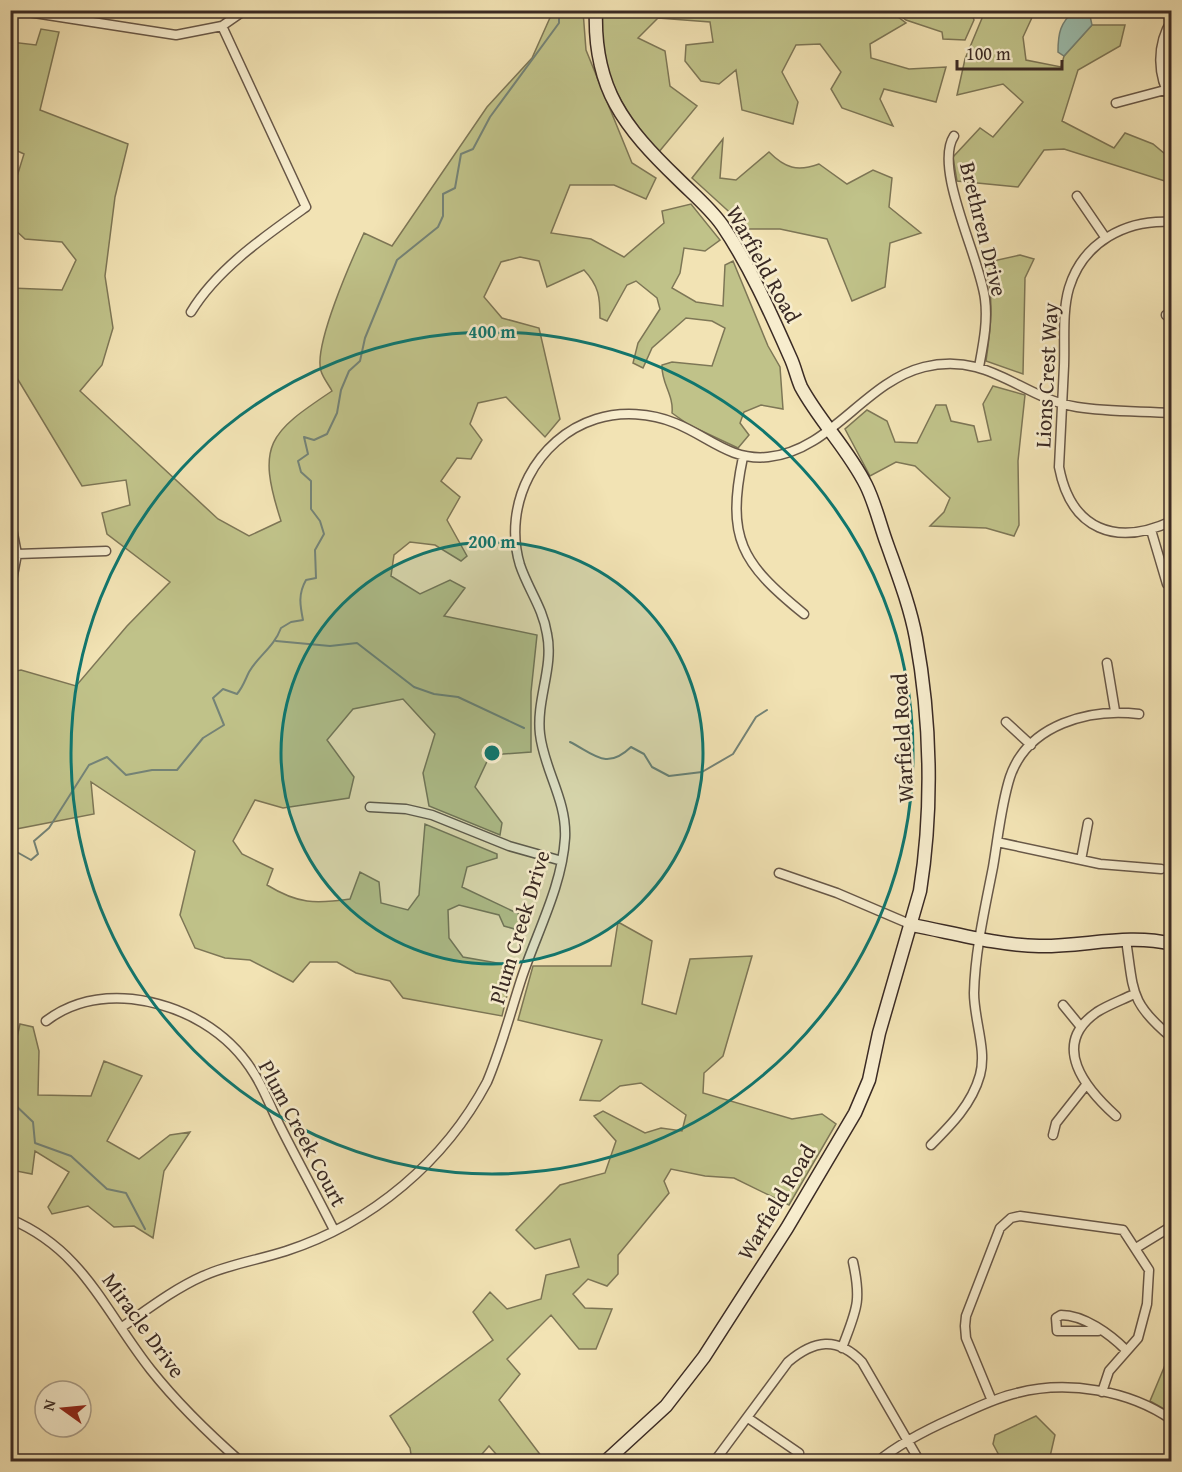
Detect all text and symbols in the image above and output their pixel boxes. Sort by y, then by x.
scale bar [957,33,1062,71]
text: 100 m [966,40,1011,67]
street label: Brethren Drive [952,159,1016,299]
street label: Warfield Road [719,200,810,329]
street label: Lions Crest Way [1026,301,1066,449]
text: 400 m [468,318,516,345]
text: 200 m [468,528,516,555]
street label: Warfield Road [883,672,921,804]
centre of rings [482,743,502,763]
street label: Plum Creek Drive [480,846,558,1008]
street label: Plum Creek Court [251,1054,355,1212]
street label: Warfield Road [729,1138,823,1266]
street label: Miracle Drive [95,1266,193,1384]
north arrow [33,1379,93,1439]
text: N [36,1397,62,1413]

